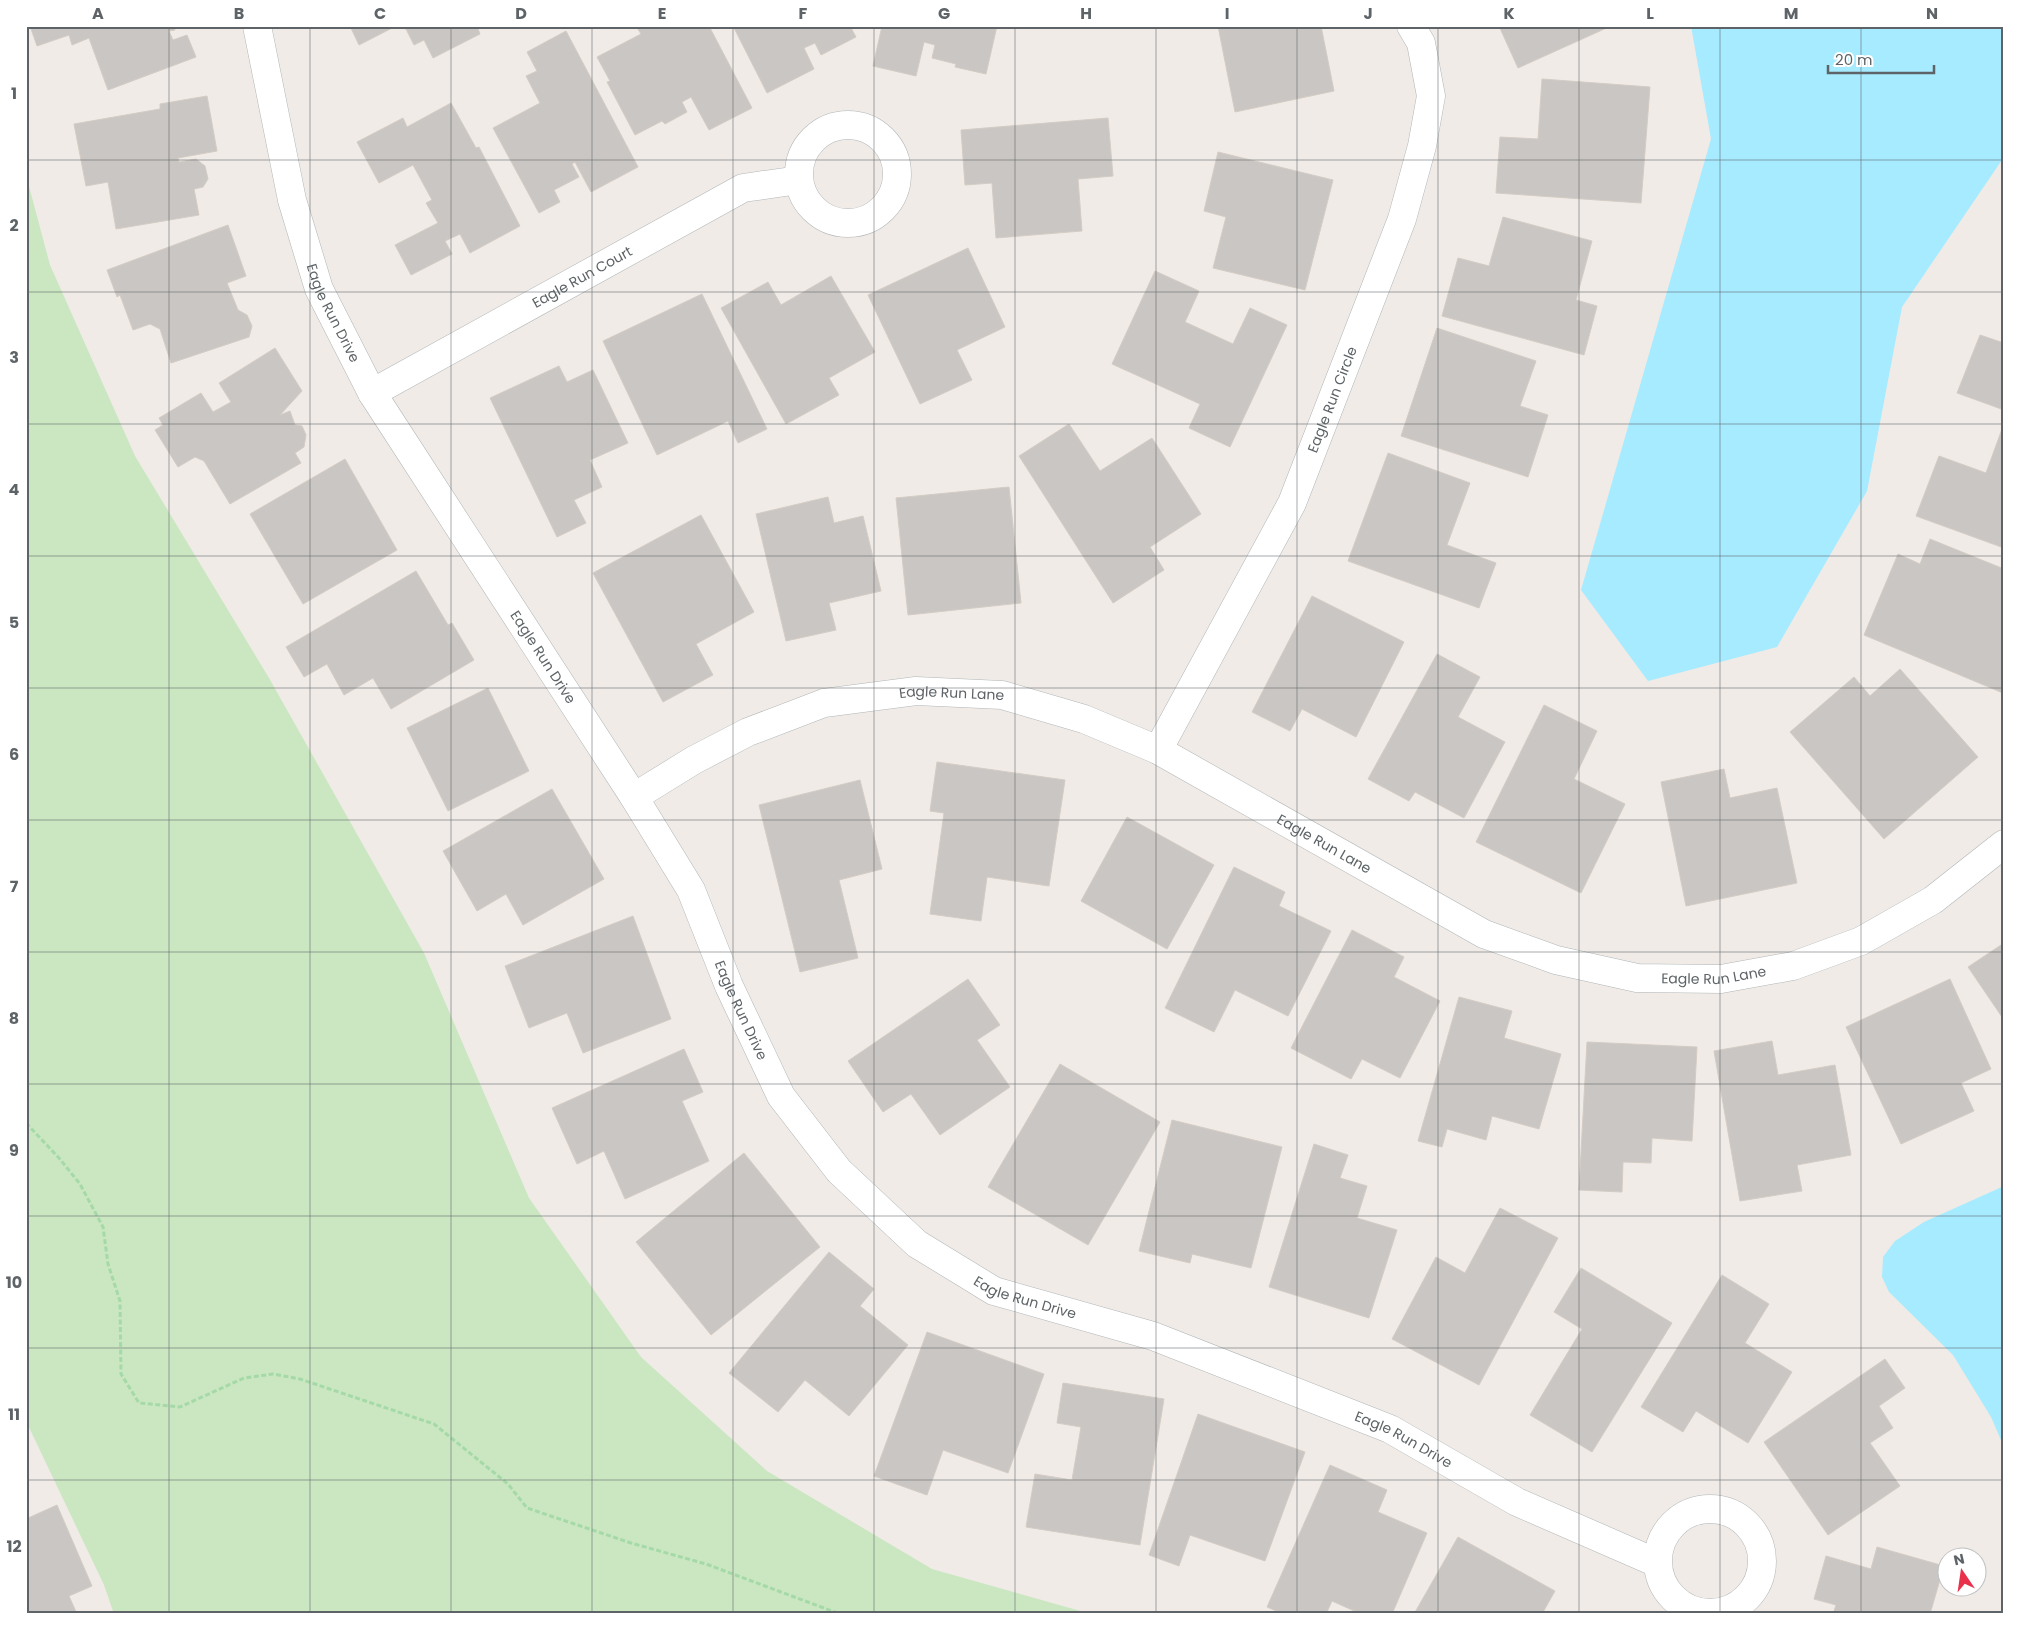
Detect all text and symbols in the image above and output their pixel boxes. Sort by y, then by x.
text: A [92,2,104,25]
text: B [234,2,244,25]
text: C [374,2,386,25]
text: D [515,2,527,25]
text: E [658,2,666,25]
text: F [799,2,808,25]
text: G [938,2,950,25]
text: H [1080,2,1092,25]
text: I [1225,2,1229,25]
text: J [1363,2,1373,25]
text: K [1503,2,1515,25]
text: L [1646,2,1654,25]
text: M [1784,2,1798,25]
text: N [1926,2,1938,25]
scale bar [1828,42,1934,74]
text: 20 m [1835,49,1873,70]
text: 1 [11,82,17,105]
text: 2 [9,214,19,237]
street label: Eagle Run Court [529,241,636,313]
street label: Eagle Run Drive [302,261,365,366]
street label: Eagle Run Circle [1302,343,1362,455]
text: 3 [9,346,19,369]
text: 4 [9,478,20,501]
street label: Eagle Run Drive [506,607,581,708]
text: 5 [9,611,19,634]
street label: Eagle Run Lane [898,681,1005,705]
text: 6 [9,743,19,766]
street label: Eagle Run Lane [1273,809,1375,879]
text: 7 [10,875,19,898]
street label: Eagle Run Drive [710,957,773,1063]
street label: Eagle Run Lane [1661,961,1768,989]
text: 8 [9,1007,19,1030]
text: 9 [9,1139,19,1162]
text: 10 [6,1271,22,1294]
street label: Eagle Run Drive [970,1271,1079,1324]
text: 11 [8,1403,20,1426]
street label: Eagle Run Drive [1352,1406,1456,1473]
text: 12 [6,1535,22,1558]
north arrow [1938,1548,1988,1598]
text: N [1952,1548,1966,1570]

